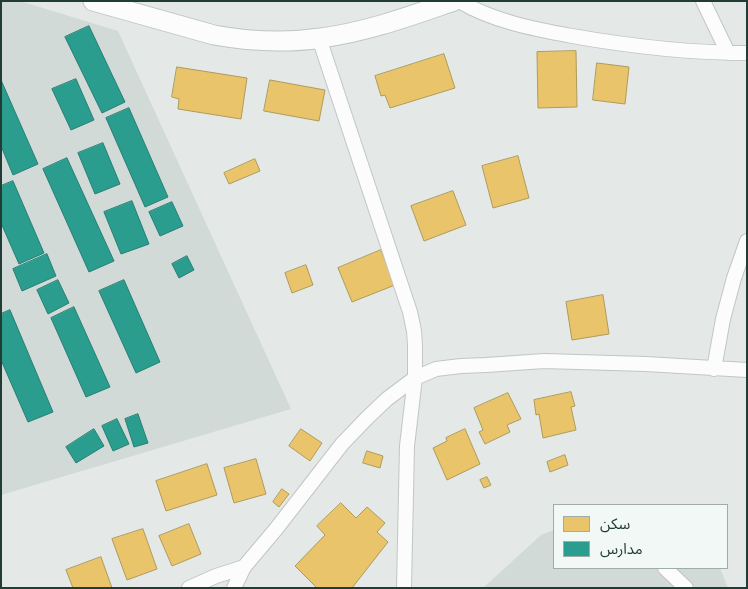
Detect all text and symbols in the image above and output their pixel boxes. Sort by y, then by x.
legend [553,504,728,569]
text: سكن [600,513,630,534]
text: مدارس [600,538,643,559]

